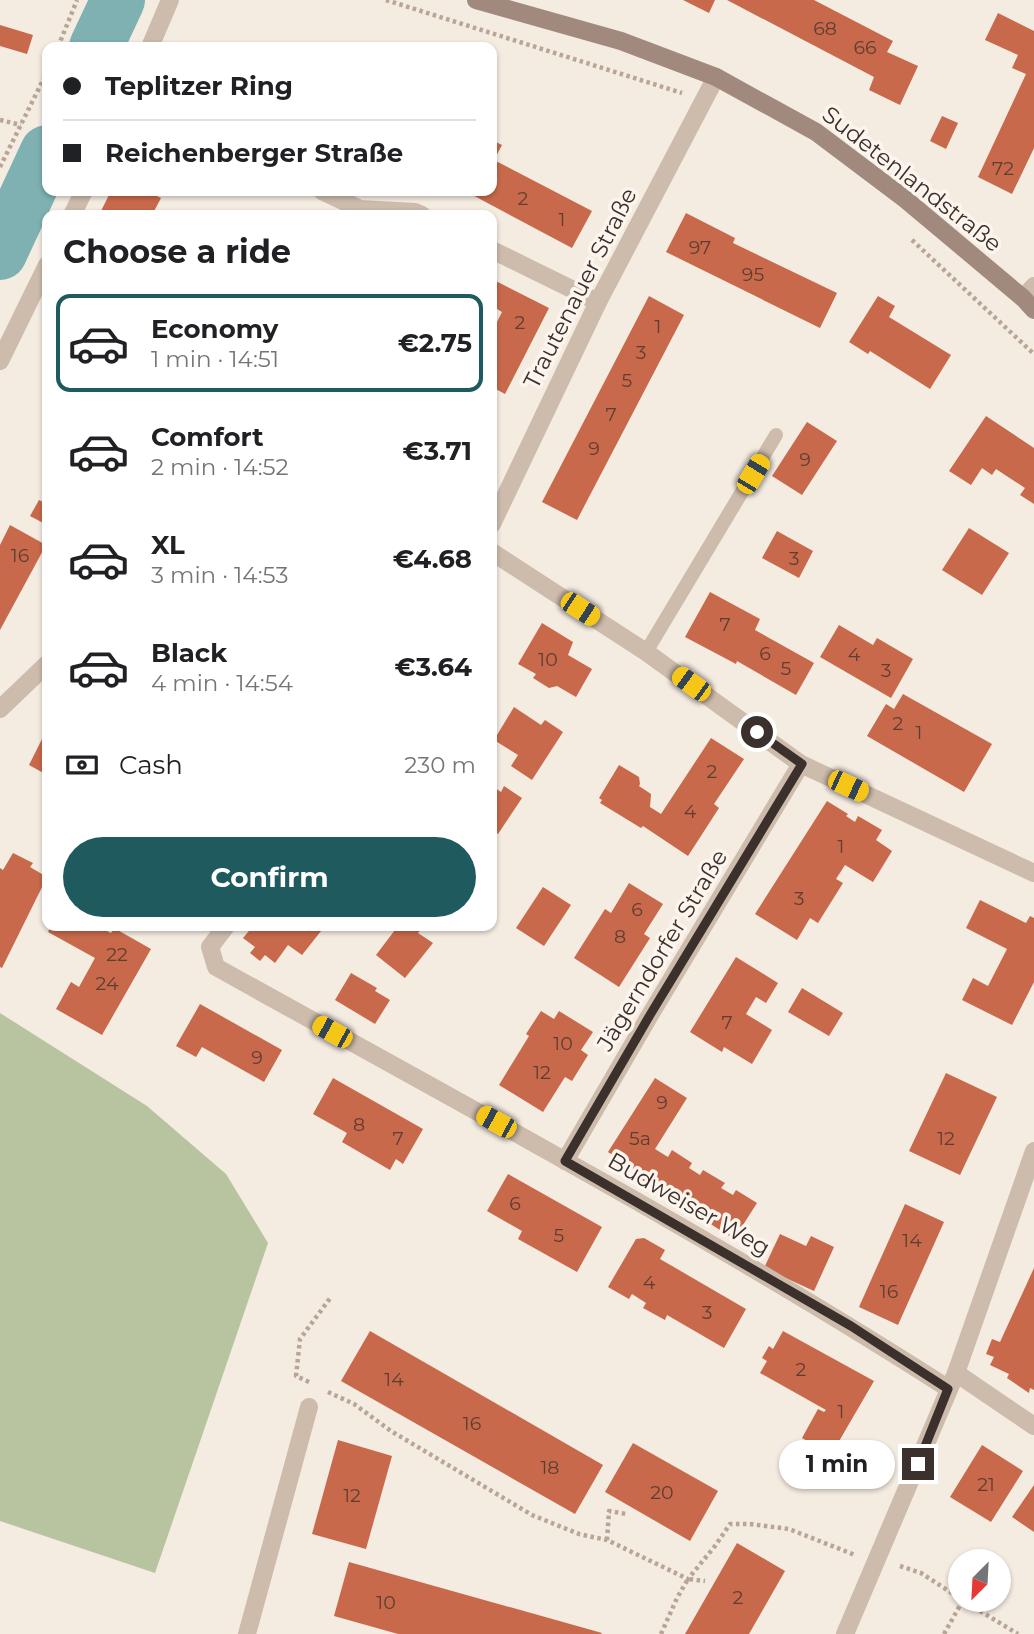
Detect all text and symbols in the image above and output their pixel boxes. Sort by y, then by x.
house number: 68 [813,17,837,40]
house number: 66 [853,36,877,59]
text: Teplitzer Ring [105,70,293,102]
street label: Sudetenlandstraße [817,100,1007,258]
text: Reichenberger Straße [105,137,403,169]
house number: 72 [992,157,1014,180]
street label: Trautenauer Straße [517,183,643,393]
house number: 2 [518,187,529,210]
house number: 1 [559,208,565,231]
text: Choose a ride [63,232,291,271]
house number: 97 [689,236,711,259]
house number: 95 [742,263,764,286]
house number: 2 [515,311,526,334]
icon: car [67,312,130,375]
text: Economy [151,313,278,345]
house number: 1 [655,315,661,338]
text: €2.75 [398,327,472,359]
house number: 3 [636,341,646,364]
text: 1 min · 14:51 [151,345,279,373]
house number: 5 [622,369,633,392]
house number: 7 [605,403,617,426]
icon: car [67,420,130,483]
text: Comfort [151,421,263,453]
text: €3.71 [403,435,472,467]
house number: 9 [588,437,600,460]
house number: 9 [799,448,811,471]
car [734,451,773,497]
text: 2 min · 14:52 [151,453,289,481]
icon: car [67,528,130,591]
text: XL [151,529,185,561]
text: €4.68 [393,543,472,575]
house number: 16 [11,544,29,567]
house number: 3 [789,547,799,570]
text: 3 min · 14:53 [151,561,288,589]
car [557,589,604,629]
house number: 7 [719,613,731,636]
icon: car [67,636,130,699]
text: Black [151,637,227,669]
house number: 6 [759,642,771,665]
house number: 4 [848,643,861,666]
house number: 10 [538,648,558,671]
text: €3.64 [395,651,472,683]
house number: 5 [781,657,792,680]
house number: 3 [881,659,891,682]
car [668,663,715,705]
text: 4 min · 14:54 [151,669,293,697]
house number: 2 [893,712,904,735]
route start [741,716,773,748]
house number: 1 [916,721,922,744]
icon: cash [63,746,101,784]
text: Cash [119,749,183,781]
text: 230 m [404,751,476,779]
house number: 2 [707,760,718,783]
car [825,768,872,804]
house number: 4 [684,800,697,823]
house number: 1 [838,835,844,858]
button: Confirm [63,837,476,917]
street label: Jägerndorfer Straße [590,844,733,1057]
house number: 3 [794,887,804,910]
house number: 6 [631,898,643,921]
house number: 8 [614,925,626,948]
house number: 22 [106,943,128,966]
house number: 24 [96,972,119,995]
house number: 7 [721,1011,733,1034]
car [309,1013,356,1051]
house number: 10 [553,1032,573,1055]
house number: 9 [251,1046,263,1069]
house number: 12 [533,1061,551,1084]
house number: 9 [656,1091,668,1114]
car [473,1103,520,1141]
house number: 8 [353,1113,365,1136]
house number: 7 [392,1127,404,1150]
house number: 5a [629,1127,651,1150]
house number: 12 [937,1127,955,1150]
street label: Budweiser Weg [603,1146,775,1262]
house number: 6 [509,1192,521,1215]
house number: 5 [554,1224,565,1247]
house number: 14 [902,1229,922,1252]
house number: 4 [643,1271,656,1294]
house number: 16 [880,1280,898,1303]
house number: 3 [702,1301,712,1324]
house number: 2 [796,1358,807,1381]
house number: 14 [384,1368,404,1391]
house number: 1 [838,1400,844,1423]
house number: 16 [463,1412,481,1435]
callout: 1 min [778,1440,894,1488]
route end [902,1448,934,1480]
text: 1 min [806,1450,868,1478]
house number: 18 [541,1456,559,1479]
house number: 21 [977,1473,995,1496]
house number: 20 [650,1481,674,1504]
house number: 12 [343,1484,361,1507]
north arrow [948,1549,1012,1612]
map controls [948,1549,1011,1612]
house number: 2 [733,1586,744,1609]
house number: 10 [376,1591,396,1614]

